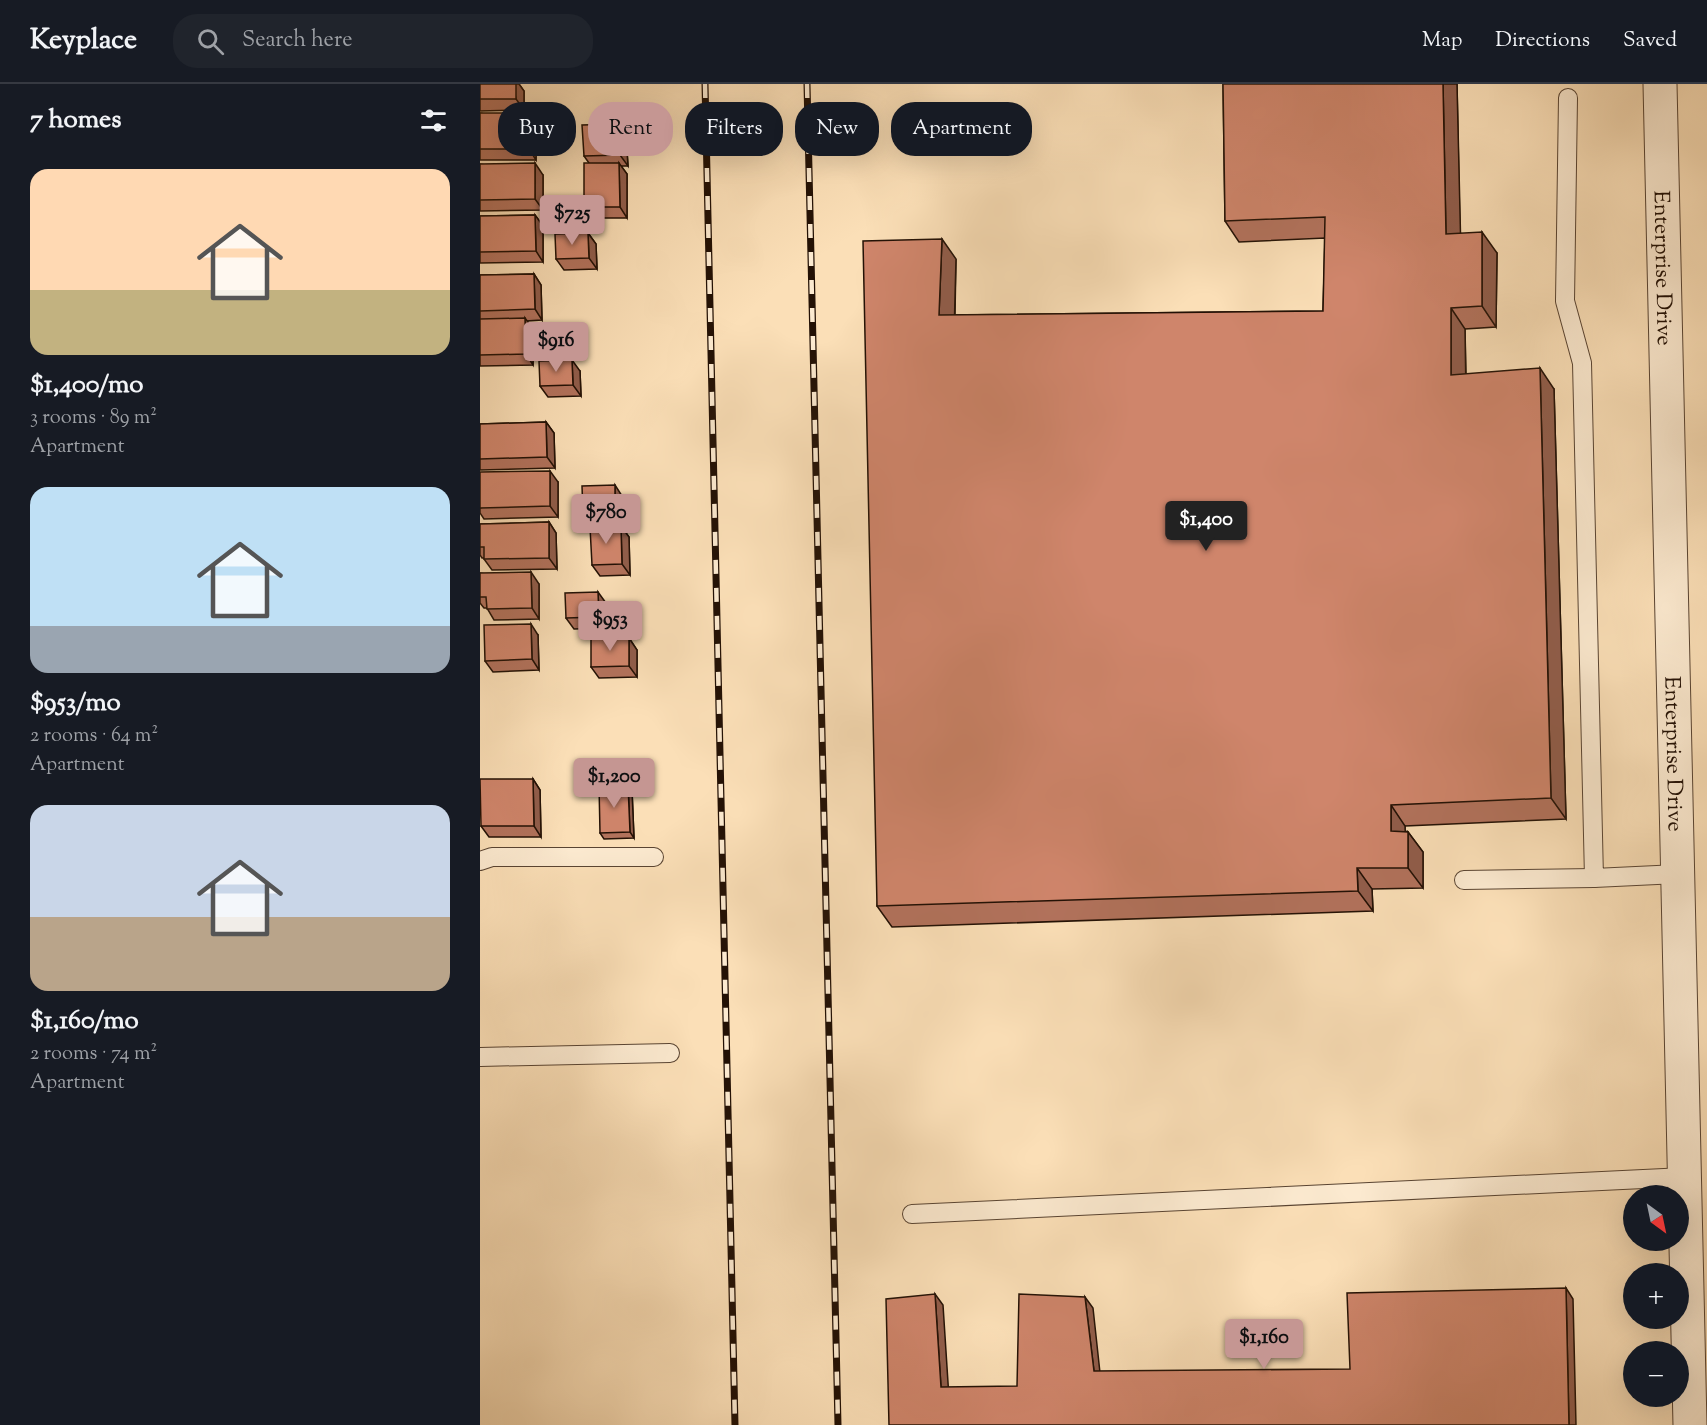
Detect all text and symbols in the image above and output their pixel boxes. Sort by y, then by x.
search box [173,14,593,68]
text: Keyplace [30,21,137,61]
icon: search [194,25,227,58]
text: Search here [242,25,352,57]
text: Map [1422,26,1462,56]
text: Directions [1495,26,1590,56]
text: Saved [1623,26,1677,56]
text: 7 homes [30,102,121,139]
chip: Buy [498,102,576,156]
chip: Rent [588,102,673,156]
chip: Filters [685,102,783,156]
chip: New [795,102,879,156]
chip: Apartment [891,102,1032,156]
icon: filters [417,104,450,137]
street label: Enterprise Drive [1643,190,1679,346]
pin: $725 [536,195,608,246]
text: $725 [554,200,590,229]
icon: home [186,208,294,316]
pin: $916 [520,322,592,373]
text: $916 [537,327,575,356]
text: $1,400/mo [30,367,144,404]
text: 3 rooms · 89 m² [30,404,157,433]
text: Apartment [30,433,125,462]
pin: $780 [570,494,642,545]
text: $780 [585,499,627,528]
pin: $1,400 [1157,501,1255,552]
text: $1,400 [1179,506,1233,535]
icon: home [186,526,294,634]
pin: $953 [574,601,646,652]
text: $953 [592,606,628,635]
street label: Enterprise Drive [1654,676,1690,832]
text: $953/mo [30,685,121,722]
text: 2 rooms · 64 m² [30,722,158,751]
text: Apartment [30,751,125,780]
pin: $1,200 [565,758,663,809]
text: $1,200 [588,763,640,792]
icon: home [186,844,294,952]
text: $1,160/mo [30,1003,139,1040]
text: 2 rooms · 74 m² [30,1040,157,1069]
text: Apartment [30,1069,125,1098]
north arrow [1623,1185,1689,1251]
map controls [1623,1185,1689,1407]
button: + [1623,1263,1689,1329]
pin: $1,160 [1215,1319,1313,1370]
text: $1,160 [1239,1324,1289,1353]
button: − [1623,1341,1689,1407]

